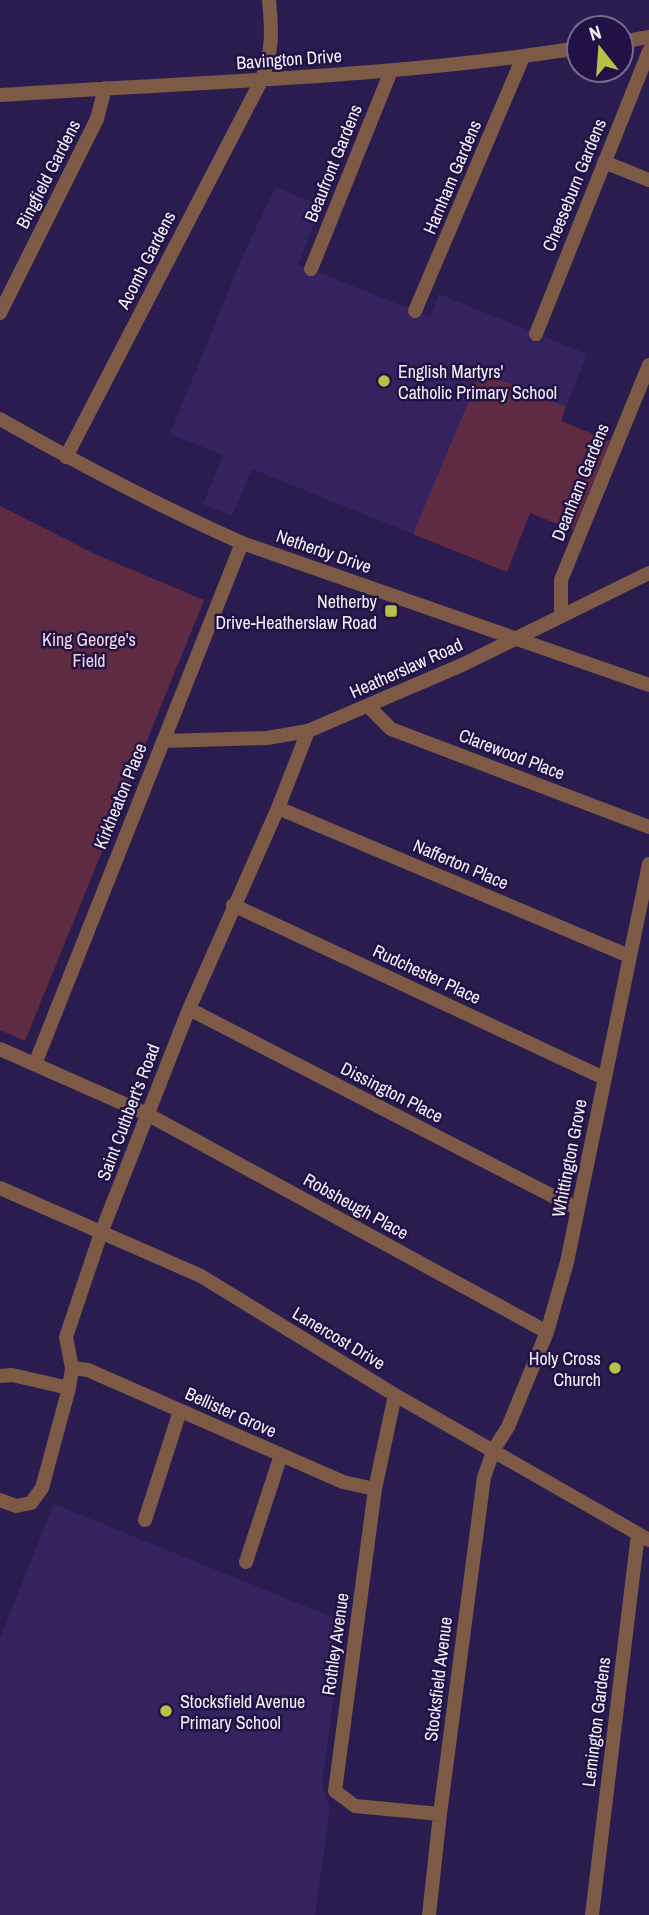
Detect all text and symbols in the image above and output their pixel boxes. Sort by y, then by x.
north arrow [565,14,635,84]
text: N [586,19,604,47]
street label: Bavington Drive [235,43,343,75]
street label: Beaufront Gardens [298,100,368,226]
street label: Bingfield Gardens [10,115,86,233]
street label: Cheeseburn Gardens [536,115,612,255]
street label: Harnham Gardens [417,116,487,238]
street label: Acomb Gardens [110,207,181,314]
place label: English Martyrs' Catholic Primary School [398,359,557,405]
marker: English Martyrs' Catholic Primary School [376,373,392,389]
street label: Deanham Gardens [545,419,615,545]
street label: Netherby Drive [273,523,375,579]
place label: Netherby Drive-Heatherslaw Road [215,589,378,635]
marker: Netherby Drive-Heatherslaw Road [383,603,399,619]
park label: King George's Field [42,627,136,673]
street label: Heatherslaw Road [345,632,467,704]
street label: Clarewood Place [455,722,569,786]
street label: Kirkheaton Place [87,739,153,853]
street label: Nafferton Place [409,833,513,895]
street label: Rudchester Place [369,938,485,1010]
street label: Saint Cuthbert's Road [90,1040,166,1184]
street label: Dissington Place [337,1056,447,1128]
street label: Whittington Grove [545,1097,593,1219]
street label: Robsheugh Place [299,1167,413,1245]
street label: Lanercost Drive [288,1300,390,1376]
place label: Holy Cross Church [529,1346,601,1392]
marker: Holy Cross Church [607,1360,623,1376]
street label: Bellister Grove [181,1381,281,1443]
street label: Rothley Avenue [315,1591,355,1697]
street label: Stocksfield Avenue [418,1615,458,1743]
street label: Lemington Gardens [576,1656,616,1788]
place label: Stocksfield Avenue Primary School [180,1689,305,1735]
marker: Stocksfield Avenue Primary School [158,1703,174,1719]

